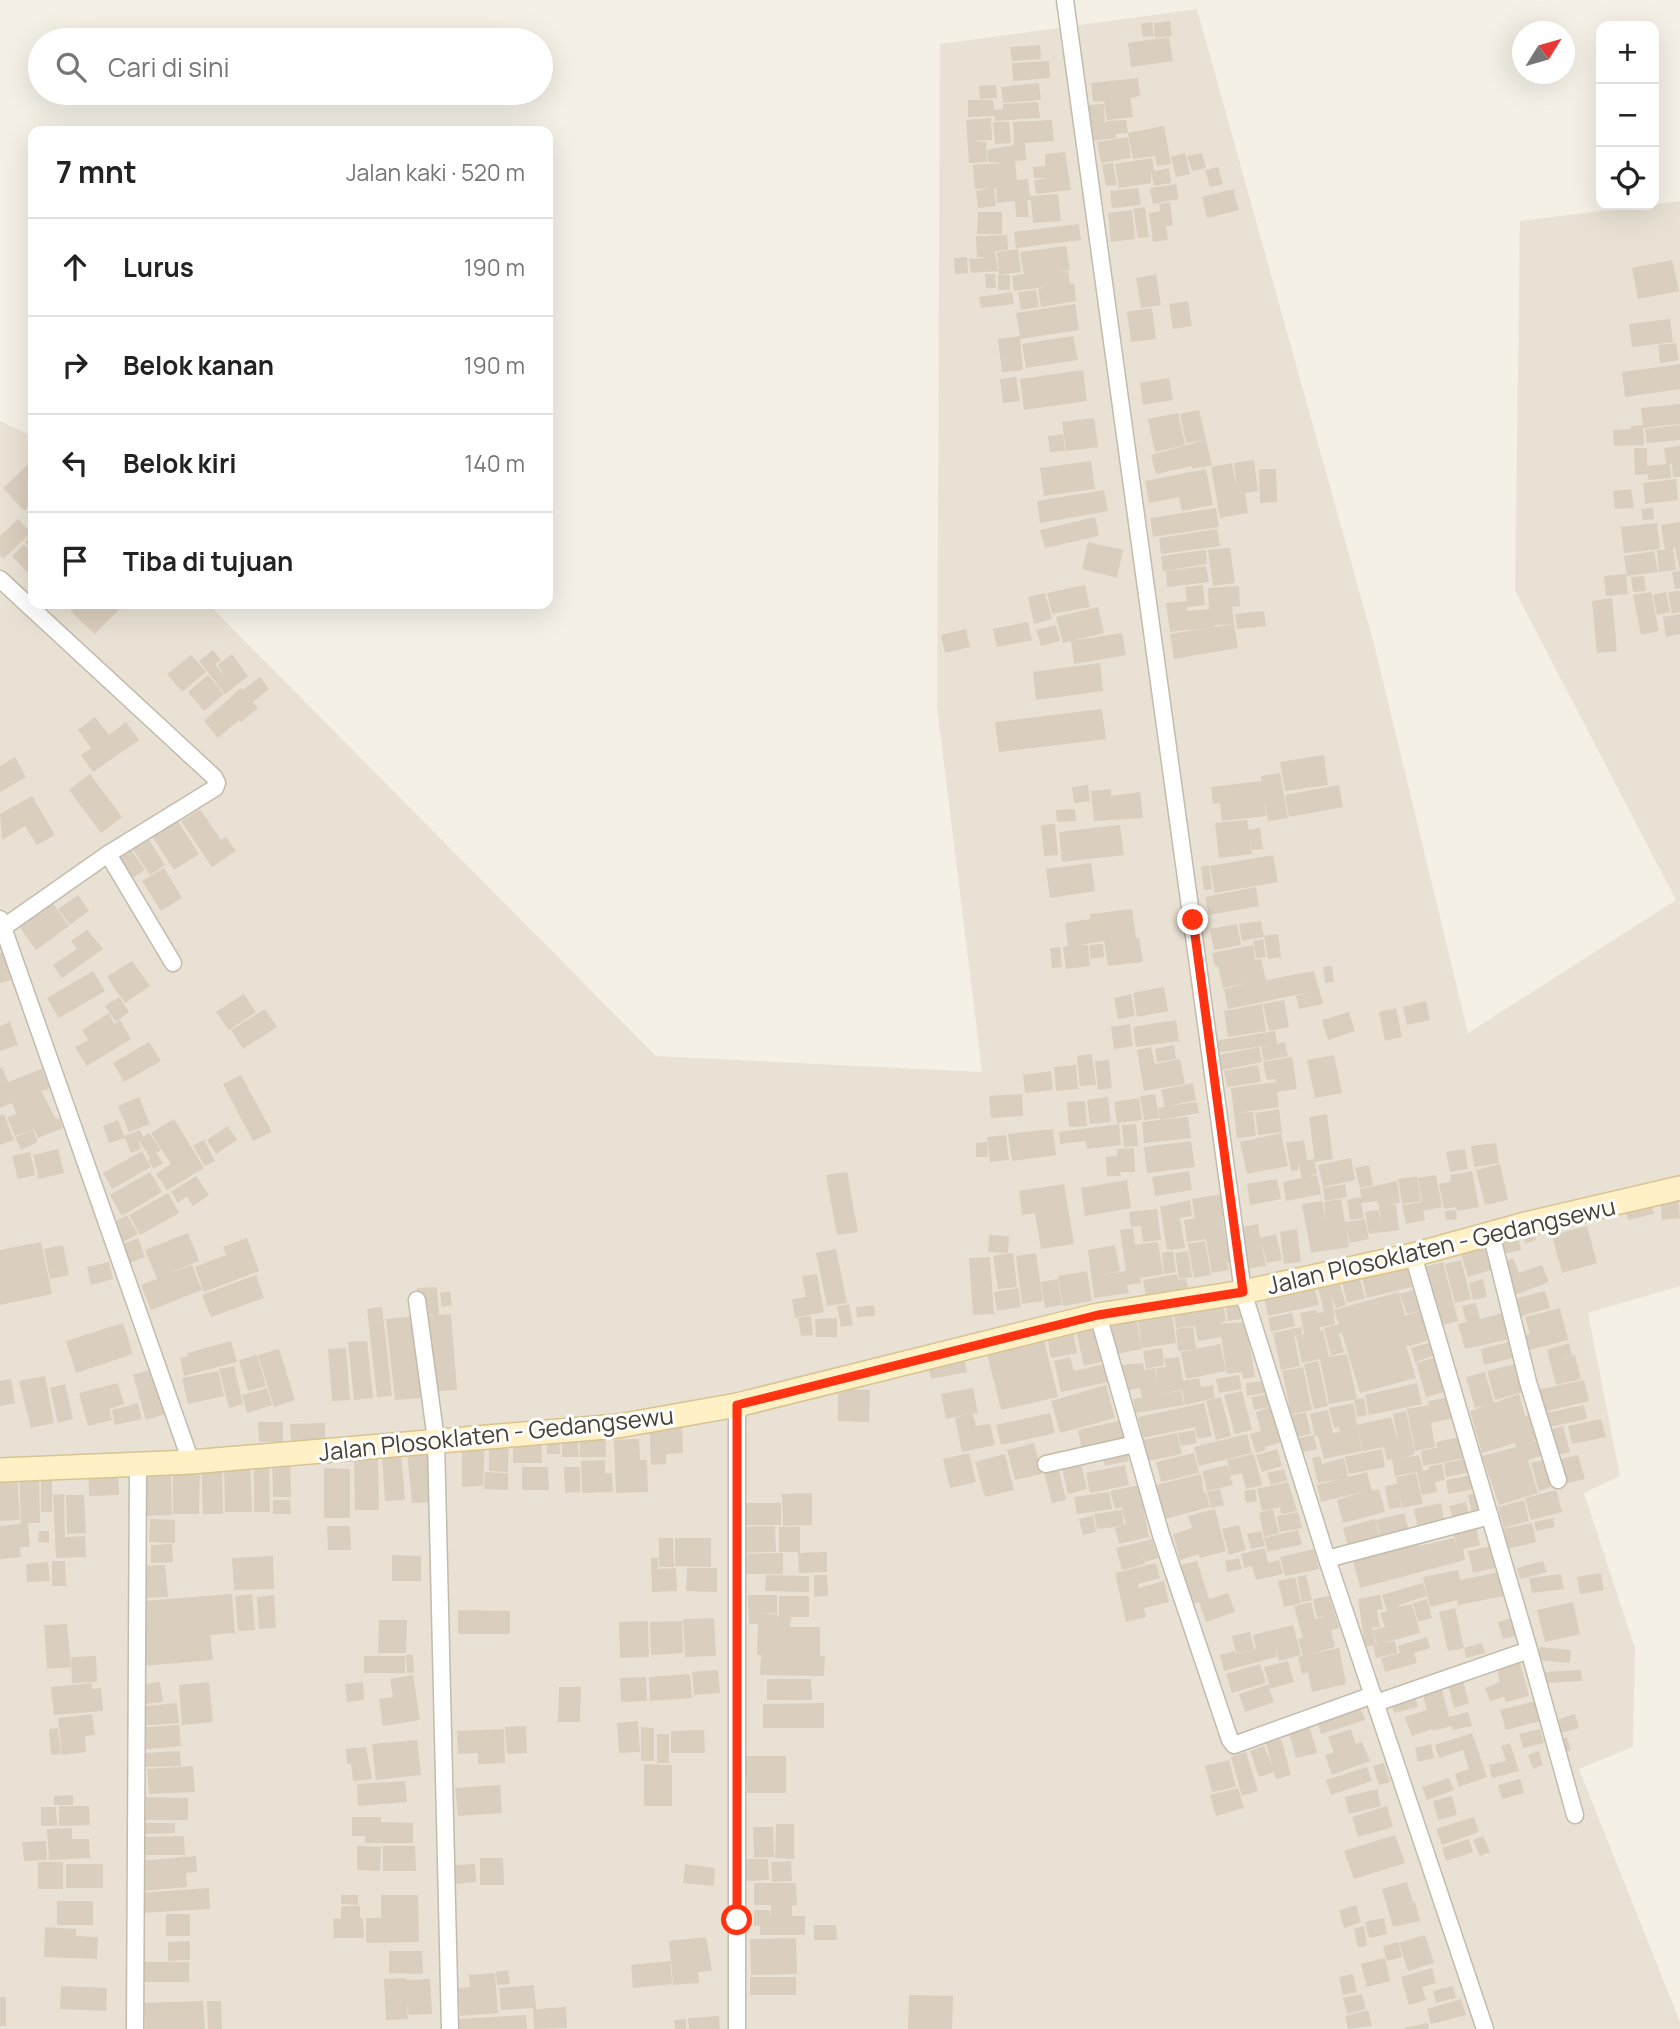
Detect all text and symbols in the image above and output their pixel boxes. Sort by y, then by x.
north arrow [1512,21,1575,84]
map controls [1596,21,1659,210]
button: + [1596,21,1659,84]
search box [28,28,553,105]
icon: search [52,48,90,86]
text: Cari di sini [108,49,230,85]
button: − [1596,84,1659,147]
button: locate [1596,147,1659,210]
text: 7 mnt [56,151,137,192]
text: Jalan kaki · 520 m [346,156,525,188]
icon: ahead [56,248,94,286]
text: Lurus [123,249,194,285]
text: 190 m [464,251,525,283]
icon: right [56,346,94,384]
text: Belok kanan [123,347,274,383]
text: 190 m [464,349,525,381]
icon: left [56,444,94,482]
text: Belok kiri [123,445,237,481]
text: 140 m [464,447,525,479]
icon: arrive [56,542,94,580]
text: Tiba di tujuan [123,543,293,579]
route end [1177,904,1208,935]
street label: Jalan Plosoklaten - Gedangsewu [1263,1189,1619,1301]
street label: Jalan Plosoklaten - Gedangsewu [317,1398,675,1468]
route start [721,1904,752,1935]

